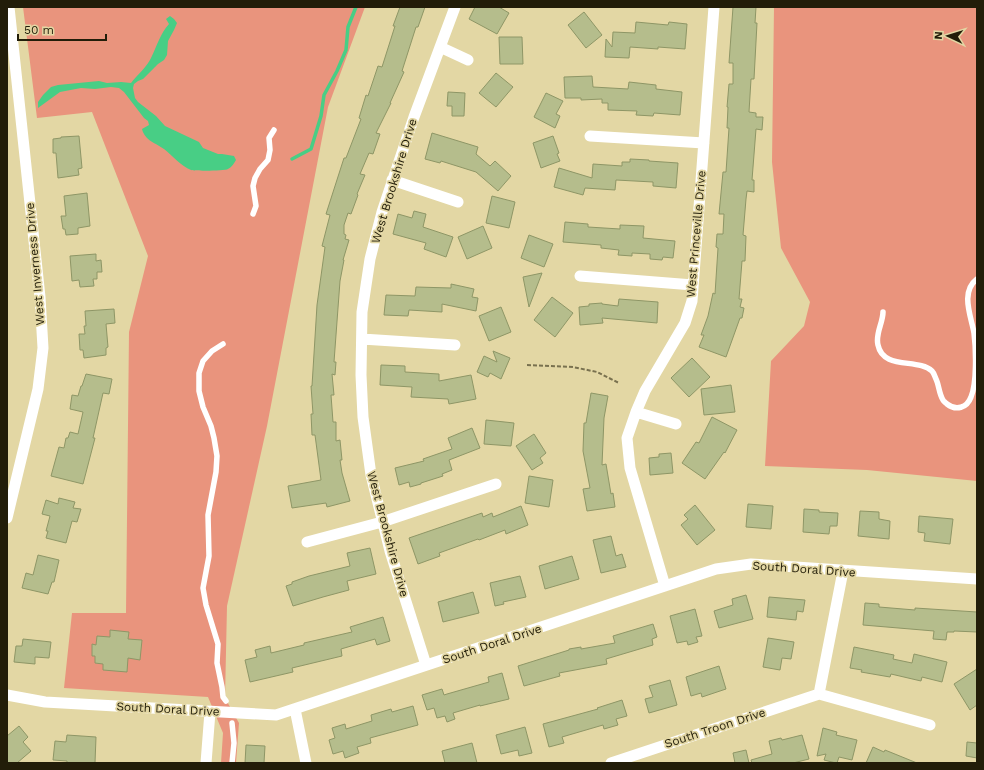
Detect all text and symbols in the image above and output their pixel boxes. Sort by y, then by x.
scale bar [18,16,106,42]
north arrow [928,16,968,56]
text: 50 m [24,23,54,37]
text: N [932,31,945,40]
street label: West Brookshire Drive [368,117,420,245]
street label: West Princeville Drive [683,170,709,298]
street label: West Inverness Drive [23,202,47,326]
street label: West Brookshire Drive [364,470,412,598]
street label: South Doral Drive [752,558,856,580]
street label: South Doral Drive [441,621,543,667]
street label: South Doral Drive [116,699,220,719]
street label: South Troon Drive [663,705,767,751]

